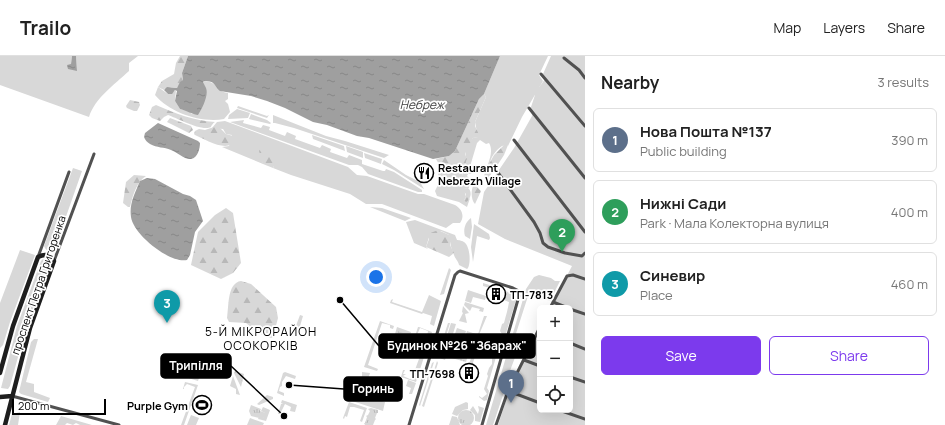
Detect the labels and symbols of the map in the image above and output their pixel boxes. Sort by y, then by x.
water label: Небреж [400,96,446,113]
place label: Restaurant Nebrezh Village [438,160,521,188]
restaurant icon: Restaurant Nebrezh Village [413,162,435,184]
street label: проспект Петра Григоренка [7,213,69,357]
pin: 2 [549,219,575,252]
your location [366,267,386,287]
building icon: ТП-7813 [485,283,507,305]
place label: ТП-7813 [510,287,553,302]
pin: 3 [154,290,180,323]
district label: 5-Й МІКРОРАЙОН ОСОКОРКІВ [205,323,317,354]
callout: Будинок №26 "Збараж" [379,334,535,358]
text: Будинок №26 "Збараж" [387,337,527,354]
callout: Трипілля [161,354,231,378]
text: Трипілля [169,357,223,374]
building icon: ТП-7698 [458,362,480,384]
place label: ТП-7698 [410,366,455,381]
pin: 1 [498,370,524,403]
callout: Горинь [344,377,402,401]
text: Горинь [352,380,394,397]
sports icon: Purple Gym [191,394,213,416]
scale bar [12,397,106,416]
place label: Purple Gym [127,398,188,413]

